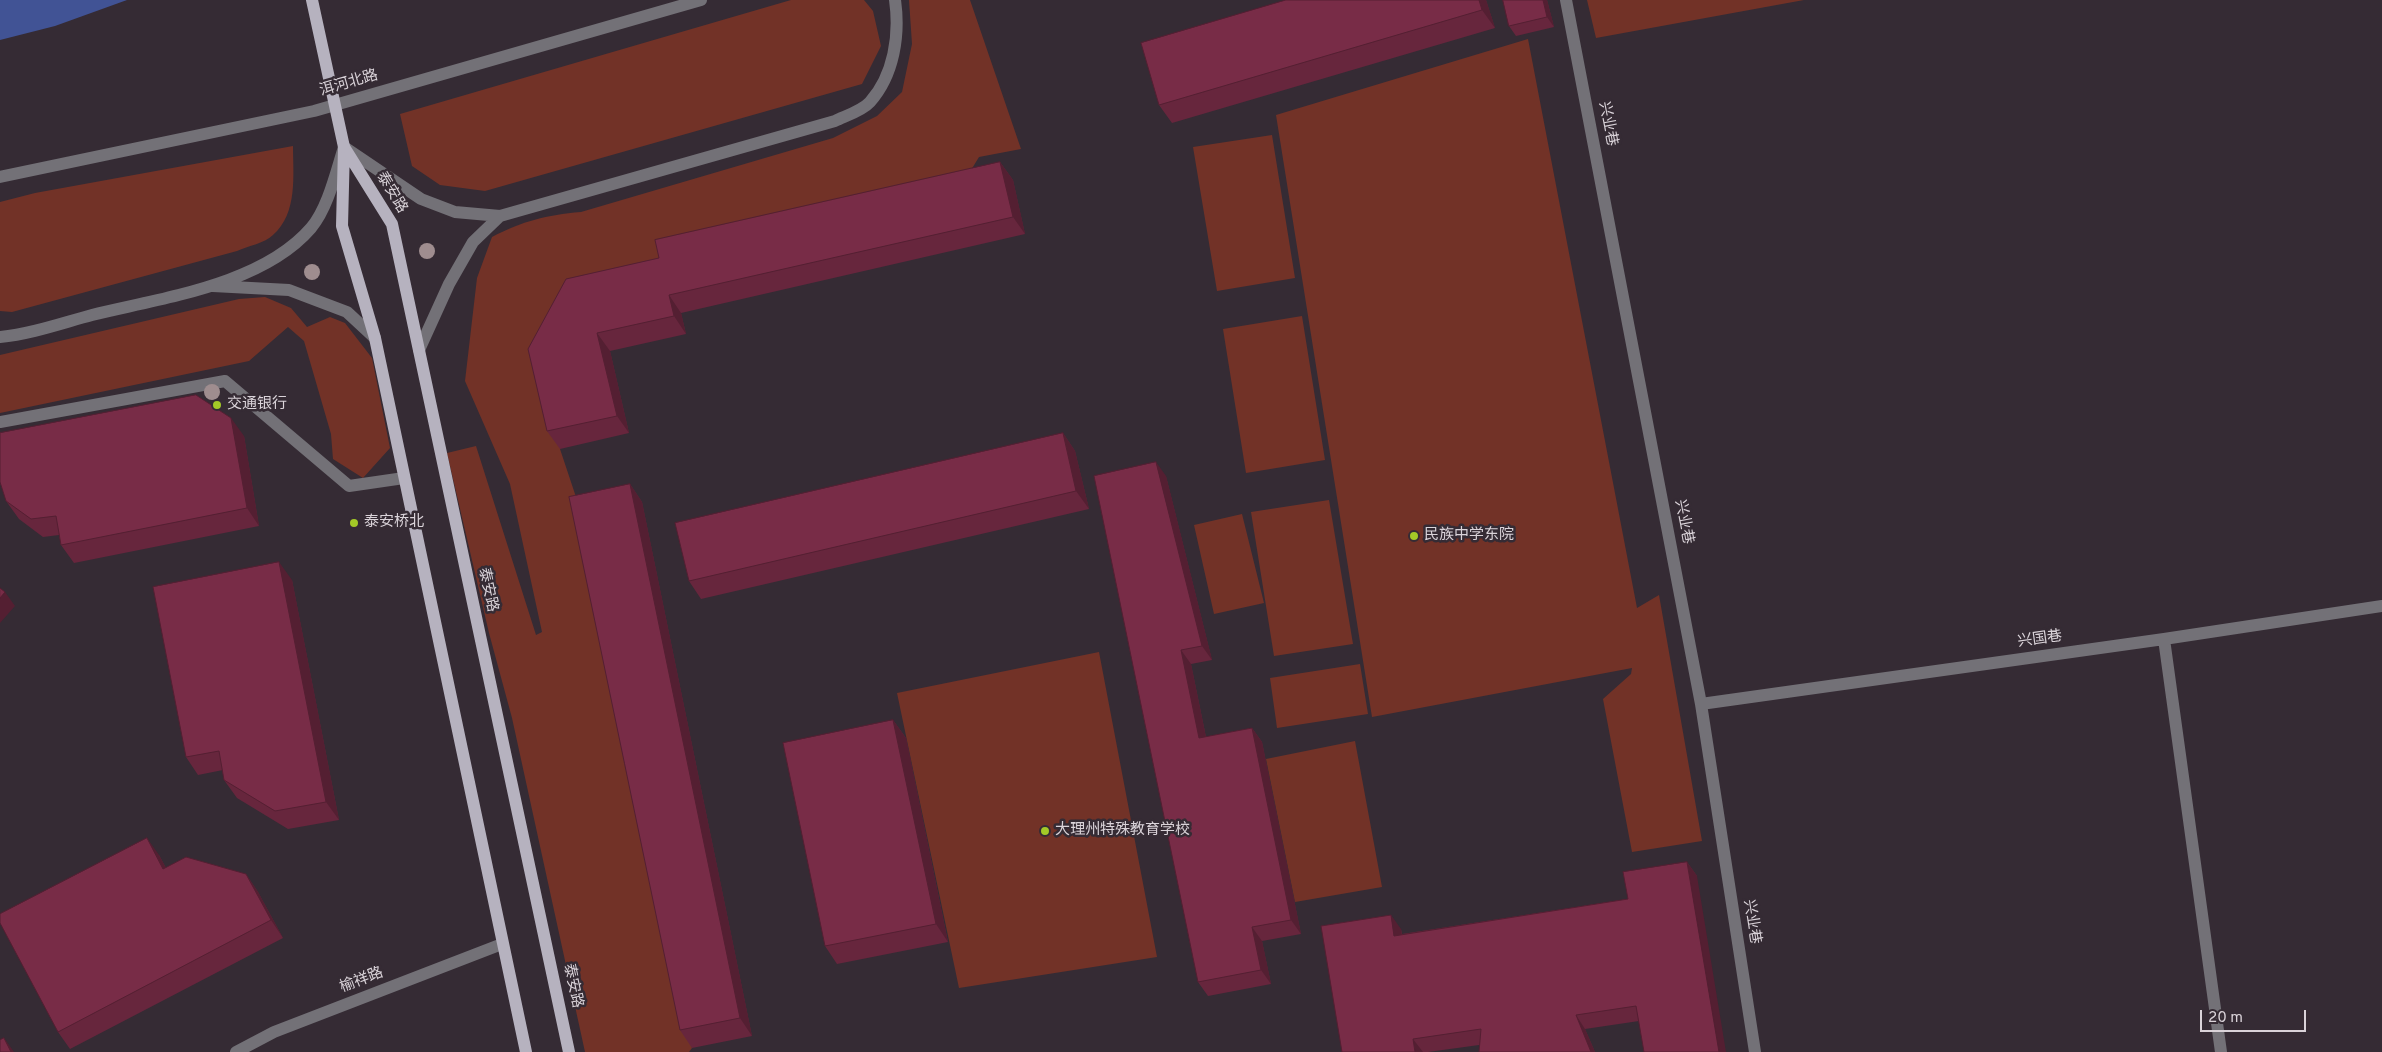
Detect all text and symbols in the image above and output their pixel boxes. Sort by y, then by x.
street label: 洱河北路 [318,67,380,101]
street label: 兴业巷 [1594,100,1620,148]
street label: 泰安路 [372,169,410,217]
place label: 交通银行 [227,396,287,414]
marker: 交通银行 [211,399,223,411]
street label: 兴业巷 [1670,498,1696,546]
place label: 泰安桥北 [364,514,424,532]
marker: 泰安桥北 [348,517,360,529]
place label: 民族中学东院 [1424,527,1514,545]
marker: 民族中学东院 [1408,530,1420,542]
street label: 泰安路 [474,566,500,614]
street label: 兴国巷 [2016,628,2064,652]
place label: 大理州特殊教育学校 [1055,822,1190,840]
marker: 大理州特殊教育学校 [1039,825,1051,837]
street label: 兴业巷 [1739,898,1763,946]
street label: 泰安路 [559,962,585,1010]
street label: 榆祥路 [338,965,386,997]
scale bar [2202,1000,2308,1032]
text: 20 m [2208,1009,2243,1028]

